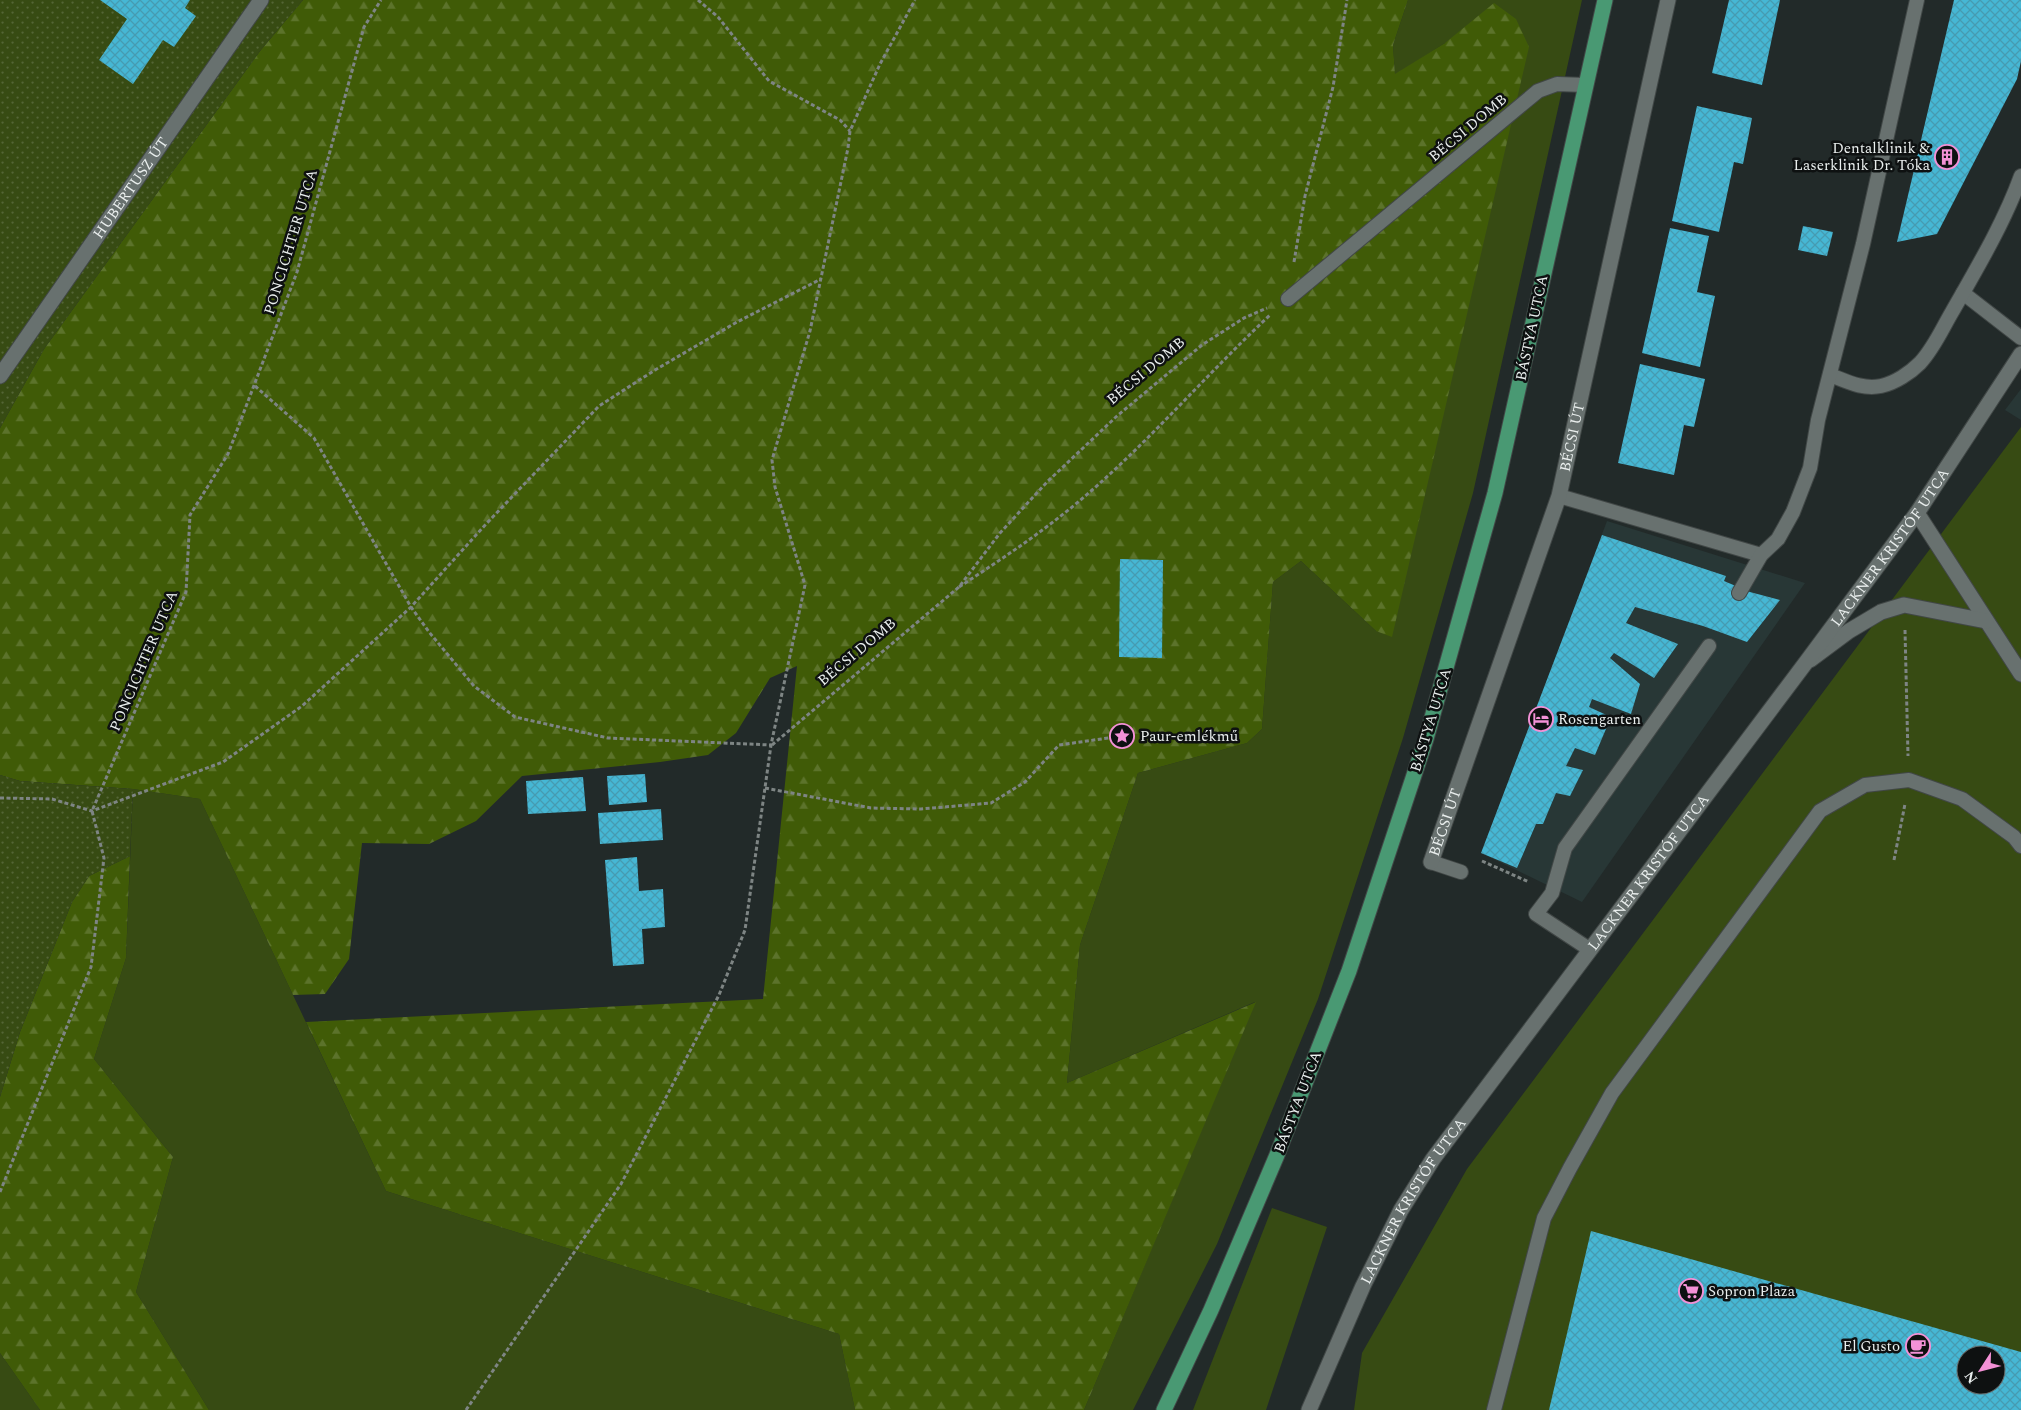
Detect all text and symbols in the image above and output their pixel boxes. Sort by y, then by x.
street label: BÉCSI DOMB [1424,88,1512,168]
street label: HUBERTUSZ ÚT [87,132,174,244]
place label: Dentalklinik & Laserklinik Dr. Tóka [1793,137,1931,177]
building icon: Dentalklinik & Laserklinik Dr. Tóka [1934,144,1960,170]
street label: PONCICHTER UTCA [258,166,324,318]
street label: BÁSTYA UTCA [1510,273,1554,383]
street label: BÉCSI DOMB [1102,331,1190,411]
street label: BÉCSI ÚT [1553,400,1591,474]
street label: LACKNER KRISTÓF UTCA [1825,463,1955,631]
street label: PONCICHTER UTCA [104,587,184,735]
street label: BÉCSI DOMB [813,612,901,692]
street label: BÁSTYA UTCA [1404,665,1458,775]
hotel icon: Rosengarten [1528,706,1554,732]
place label: Rosengarten [1558,708,1641,731]
place icon: Paur-emlékmű [1109,723,1135,749]
place label: Paur-emlékmű [1140,725,1238,748]
street label: BÉCSI ÚT [1422,785,1467,859]
street label: LACKNER KRISTÓF UTCA [1582,789,1715,956]
street label: BÁSTYA UTCA [1268,1048,1328,1156]
street label: LACKNER KRISTÓF UTCA [1354,1113,1472,1288]
supermarket icon: Sopron Plaza [1678,1278,1704,1304]
place label: Sopron Plaza [1708,1280,1796,1303]
cafe icon: El Gusto [1905,1333,1931,1359]
place label: El Gusto [1842,1335,1900,1358]
north arrow [1956,1345,2006,1395]
text: N [1959,1367,1983,1388]

